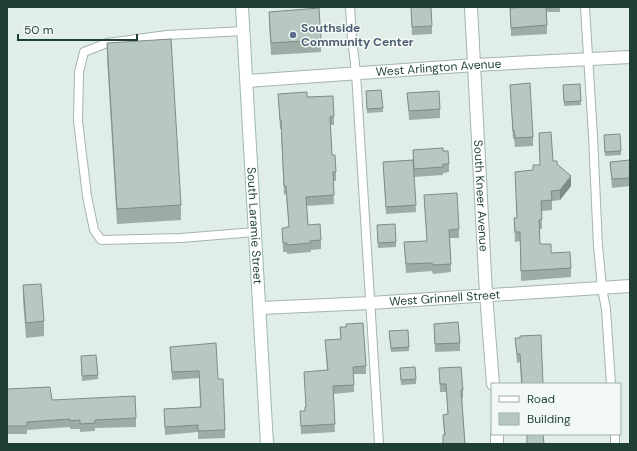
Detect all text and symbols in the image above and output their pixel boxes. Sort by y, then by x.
scale bar [18,16,137,42]
place label: Southside Community Center [301,20,414,50]
text: 50 m [24,22,53,38]
marker: Southside Community Center [288,30,298,40]
street label: West Arlington Avenue [375,56,502,80]
street label: South Kneer Avenue [470,139,492,252]
street label: South Laramie Street [243,167,266,285]
street label: West Grinnell Street [389,286,501,310]
legend [491,383,621,435]
text: Road [527,391,555,407]
text: Building [527,411,571,427]

